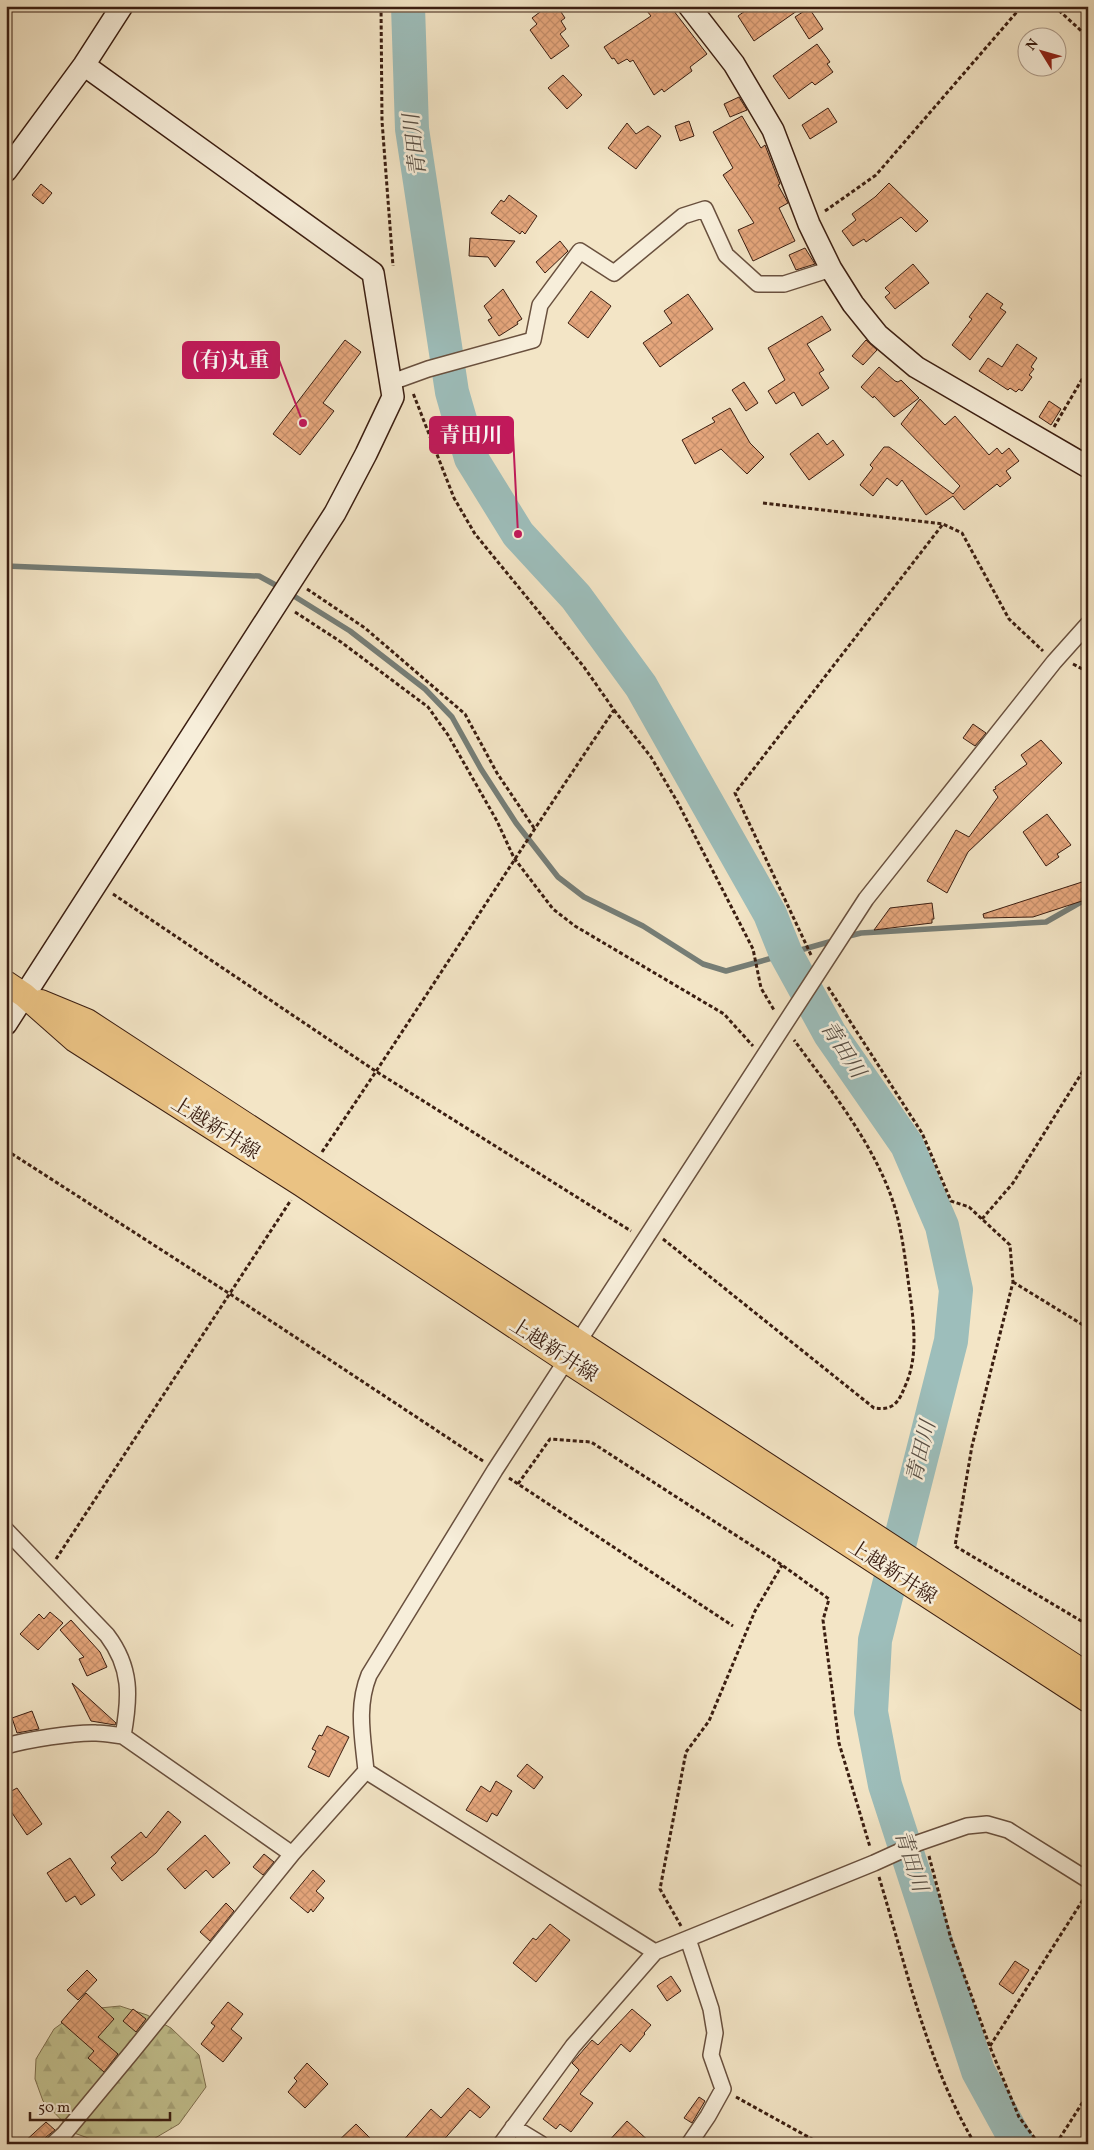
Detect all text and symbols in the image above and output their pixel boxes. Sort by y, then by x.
north arrow [1016,28,1066,78]
text: N [1022,35,1043,55]
water label: 青田川 [398,110,434,178]
callout: (有)丸重 [183,342,279,378]
text: (有)丸重 [193,347,269,376]
callout: 青田川 [430,417,513,453]
text: 青田川 [440,422,503,451]
water label: 青田川 [813,1016,872,1086]
street label: 上越新井線 [165,1091,265,1167]
street label: 上越新井線 [503,1312,603,1390]
water label: 青田川 [900,1416,944,1486]
street label: 上越新井線 [842,1534,942,1612]
water label: 青田川 [886,1827,934,1897]
scale bar [30,2090,170,2122]
text: 50 m [38,2098,70,2119]

